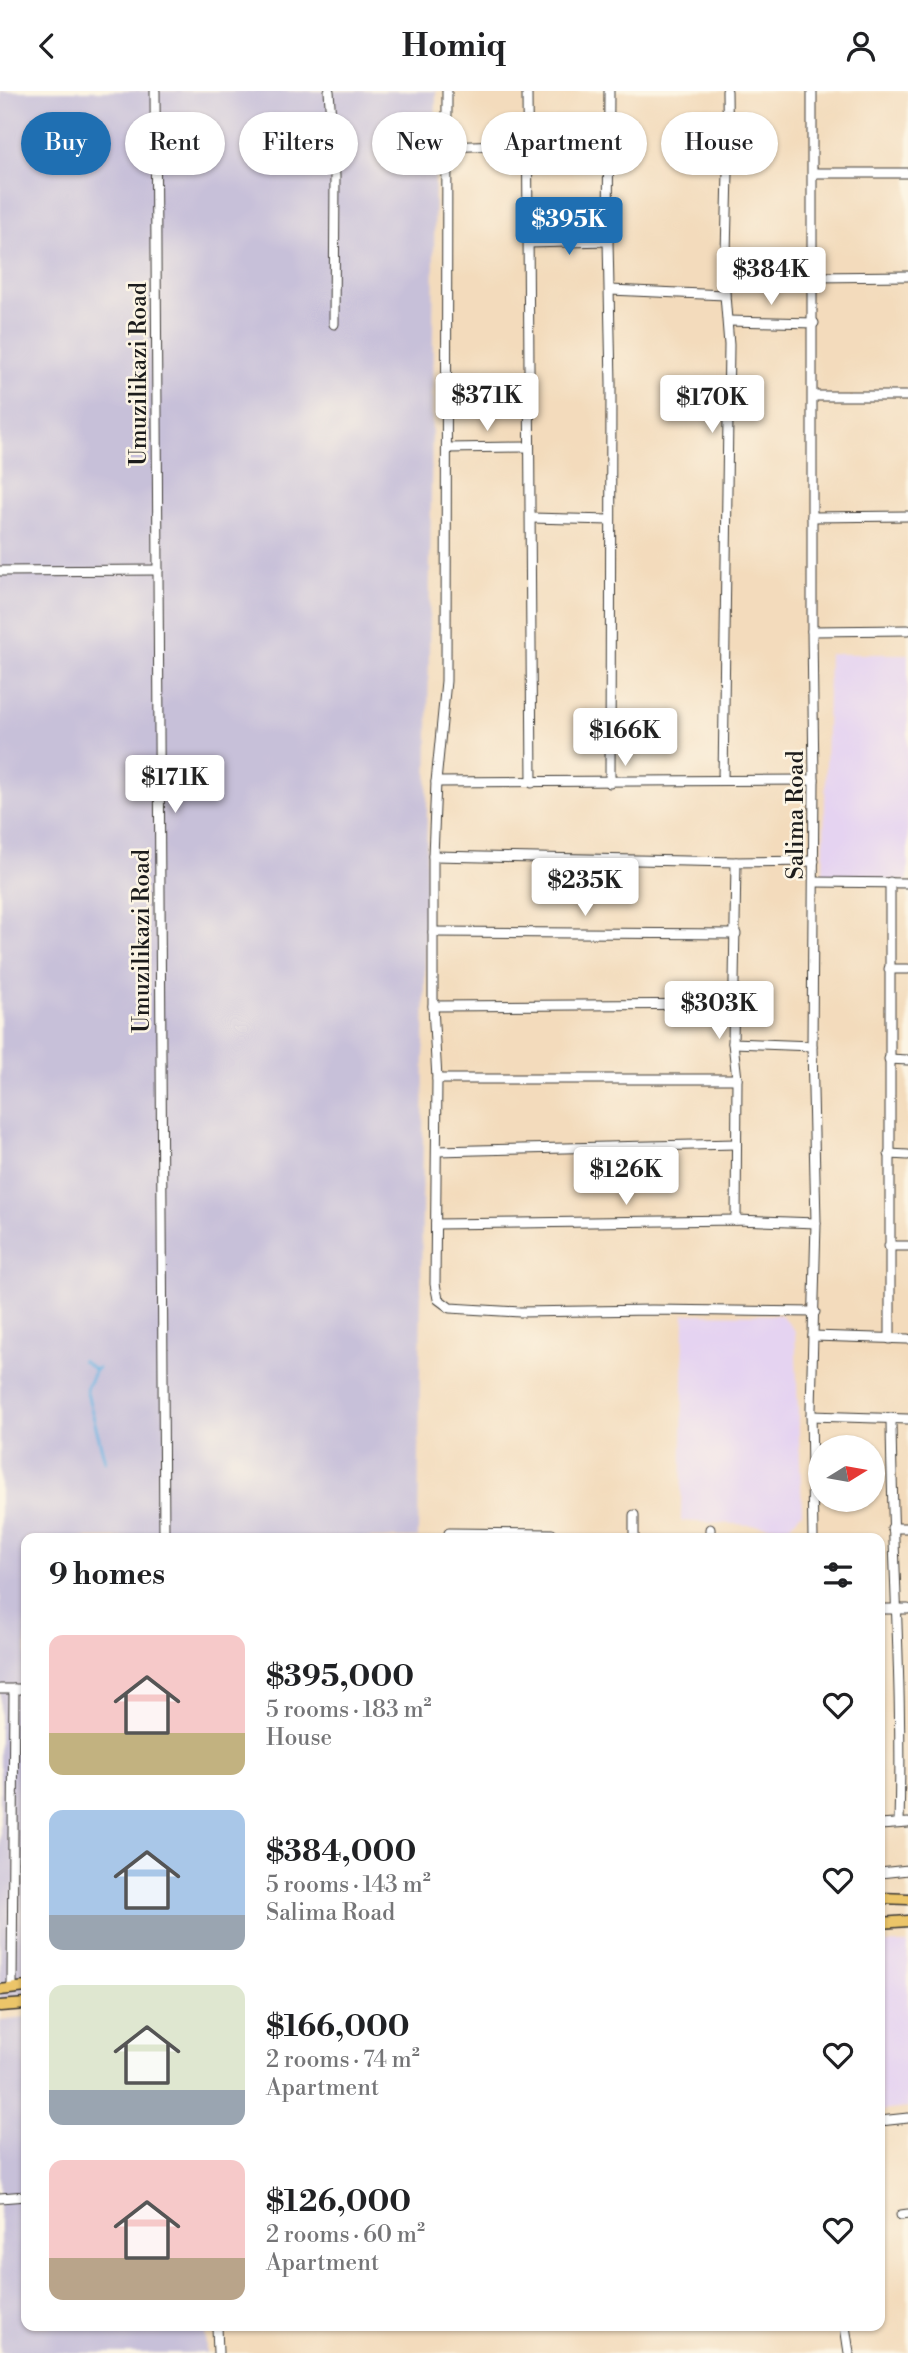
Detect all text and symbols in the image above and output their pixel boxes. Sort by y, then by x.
text: Homiq [402,26,506,66]
icon: back [28,27,66,65]
icon: person [842,27,880,65]
chip: Buy [21,112,111,175]
chip: Rent [125,112,225,175]
chip: Filters [239,112,358,175]
chip: New [372,112,467,175]
chip: Apartment [481,112,647,175]
chip: House [661,112,778,175]
pin: $395K [520,197,618,257]
text: $395K [532,206,606,234]
pin: $384K [722,247,820,307]
text: $384K [733,256,809,284]
street label: Umuzilikazi Road [125,282,153,466]
pin: $371K [438,373,536,433]
pin: $170K [663,375,761,435]
text: $371K [452,382,522,410]
text: $170K [676,384,748,412]
pin: $166K [576,709,674,768]
text: $166K [589,717,661,745]
street label: Salima Road [782,750,810,880]
pin: $171K [126,755,224,815]
text: $171K [141,764,209,792]
street label: Umuzilikazi Road [128,849,156,1033]
pin: $235K [536,859,634,918]
text: $235K [548,867,622,895]
pin: $303K [670,981,768,1041]
text: $303K [681,990,757,1018]
pin: $126K [577,1147,675,1207]
text: $126K [590,1156,662,1184]
north arrow [808,1435,886,1512]
map controls [808,1435,885,1512]
text: 9 homes [49,1556,165,1594]
icon: filters [819,1556,857,1594]
text: $395,000 [266,1658,414,1696]
icon: home [105,1663,189,1747]
icon: heart [819,1686,857,1724]
text: 5 rooms · 183 m² [266,1696,432,1724]
text: House [266,1724,332,1752]
text: $384,000 [266,1833,416,1871]
icon: home [105,1838,189,1922]
icon: heart [819,1861,857,1899]
text: 5 rooms · 143 m² [266,1871,431,1899]
text: Salima Road [266,1899,395,1927]
text: $166,000 [266,2008,410,2046]
icon: home [105,2013,189,2097]
icon: heart [819,2036,857,2074]
text: 2 rooms · 74 m² [266,2046,420,2074]
text: Apartment [266,2074,379,2102]
text: $126,000 [266,2183,411,2221]
icon: home [105,2188,189,2272]
icon: heart [819,2211,857,2249]
text: 2 rooms · 60 m² [266,2221,425,2249]
text: Apartment [266,2249,379,2277]

